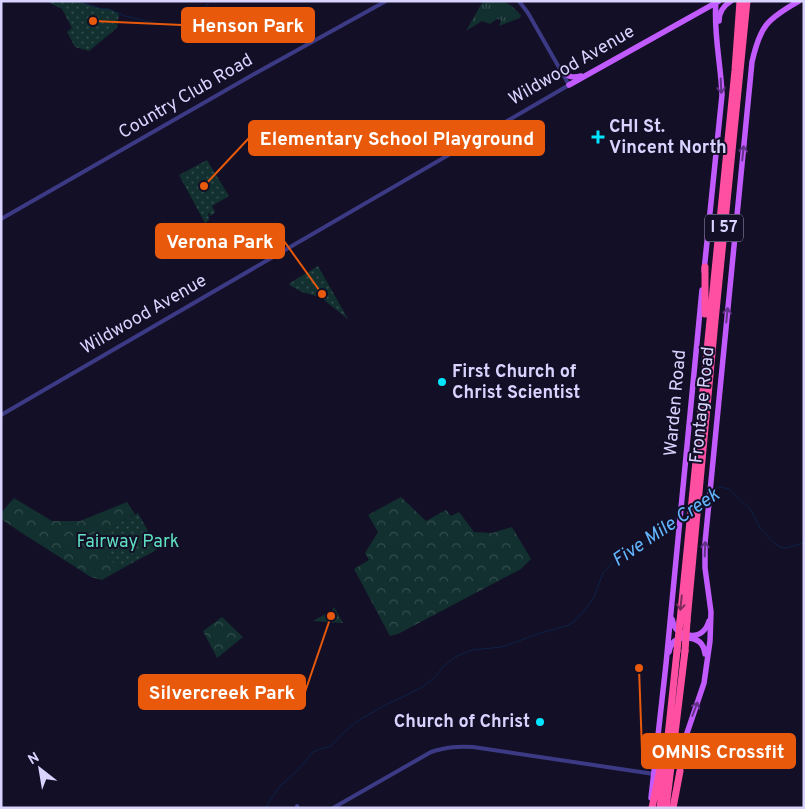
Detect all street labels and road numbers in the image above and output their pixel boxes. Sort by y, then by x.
street label: Wildwood Avenue [505,21,639,111]
street label: Country Club Road [115,49,257,145]
road number: I 57 [705,214,743,242]
street label: Wildwood Avenue [77,270,211,360]
street label: Frontage Road [685,346,721,464]
street label: Warden Road [660,349,692,457]

